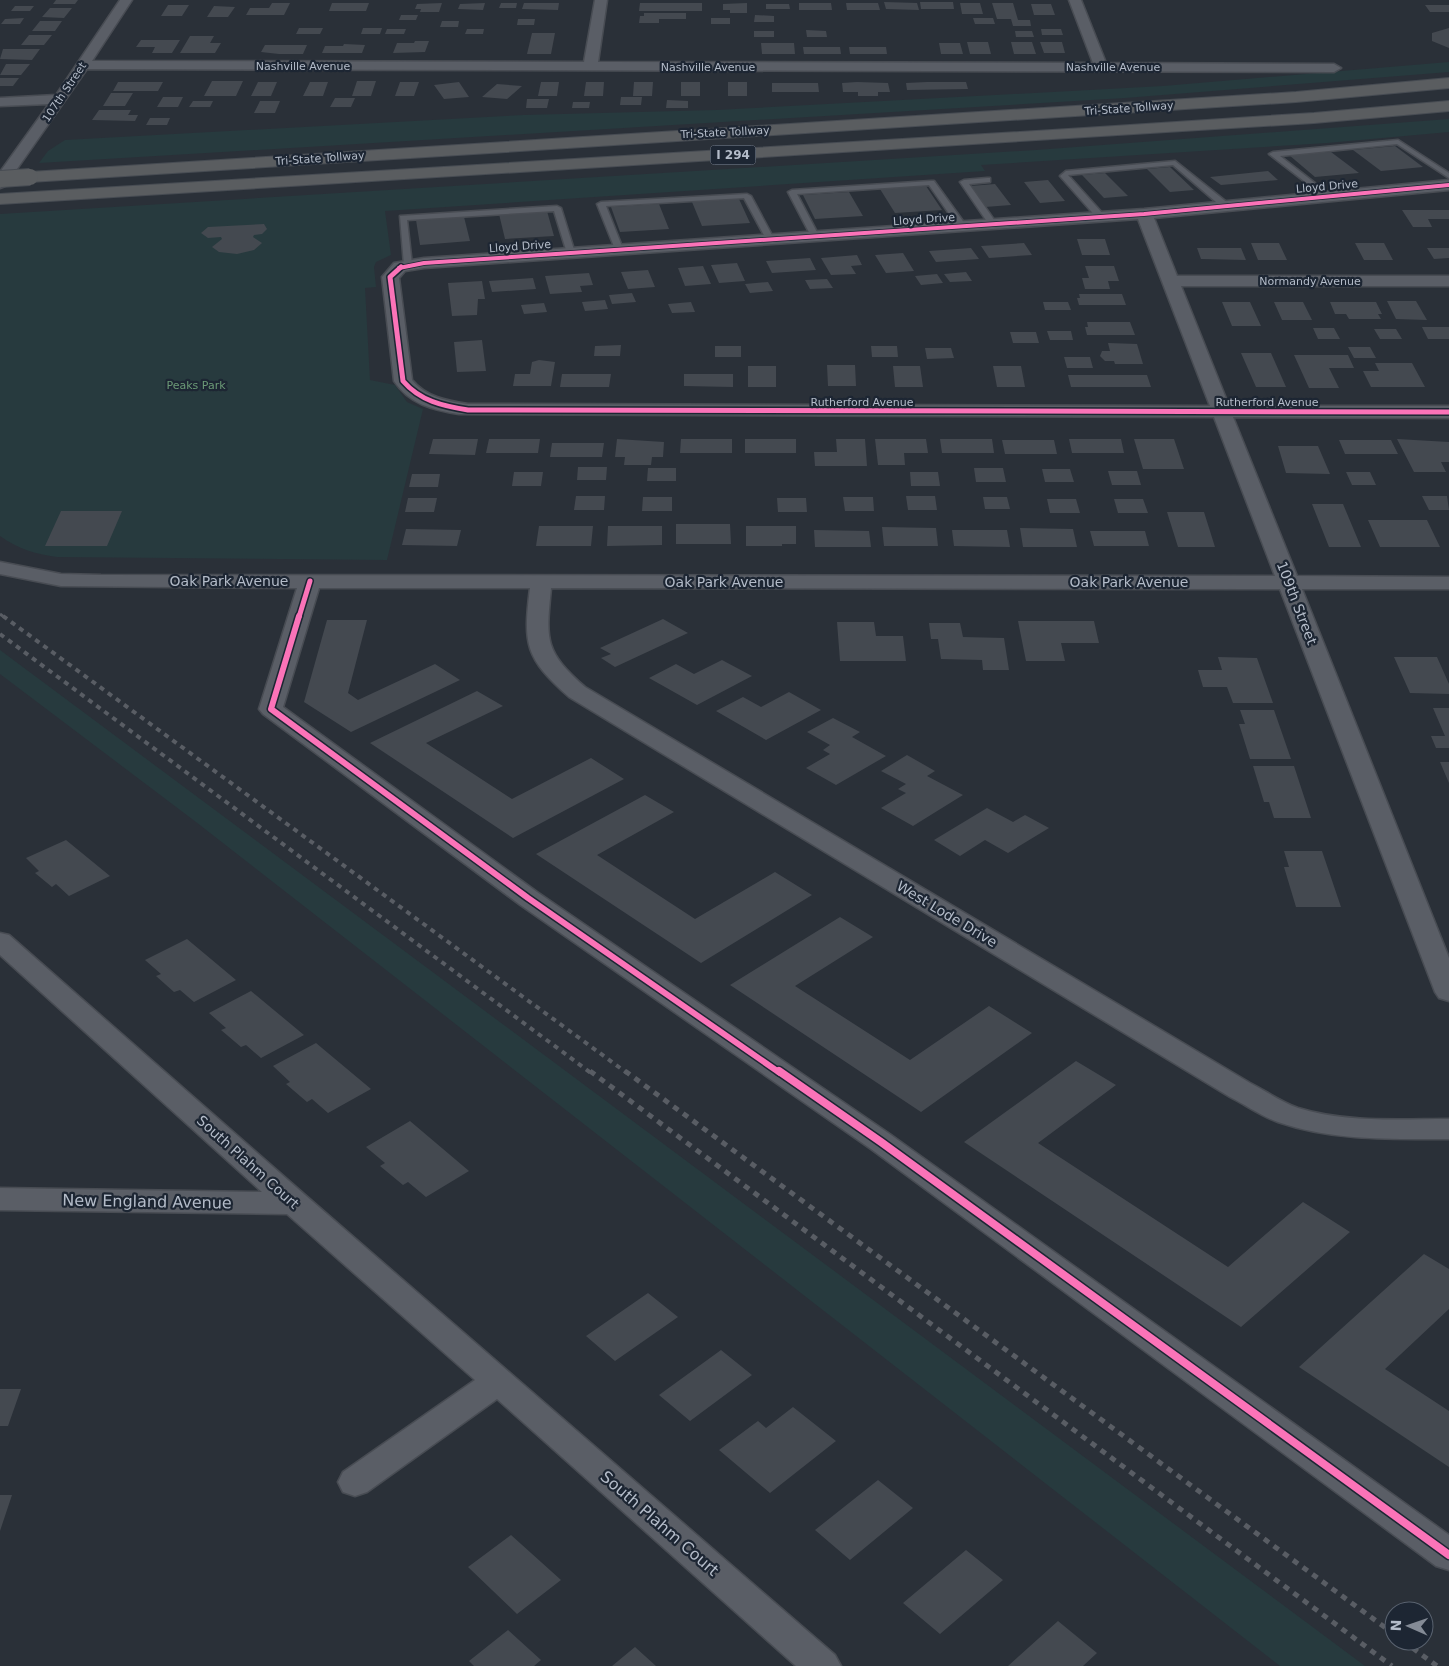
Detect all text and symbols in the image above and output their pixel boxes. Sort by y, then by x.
street label: 107th Street [40,59,90,125]
street label: Nashville Avenue [256,60,350,73]
street label: Nashville Avenue [661,61,755,74]
street label: Nashville Avenue [1066,61,1160,74]
street label: Tri-State Tollway [1083,99,1174,118]
street label: Tri-State Tollway [679,124,770,141]
road number: I 294 [710,146,756,164]
street label: Tri-State Tollway [274,149,365,168]
street label: Lloyd Drive [1295,177,1359,196]
street label: Lloyd Drive [893,211,956,228]
street label: Lloyd Drive [489,238,552,255]
street label: Normandy Avenue [1259,275,1361,288]
park label: Peaks Park [166,379,226,392]
street label: Rutherford Avenue [811,396,914,409]
street label: Rutherford Avenue [1216,396,1319,409]
street label: 109th Street [1274,559,1320,647]
street label: Oak Park Avenue [170,573,288,589]
street label: Oak Park Avenue [665,574,783,590]
street label: Oak Park Avenue [1070,574,1188,590]
street label: West Lode Drive [894,878,1000,950]
street label: South Plahm Court [194,1112,303,1212]
street label: New England Avenue [62,1191,232,1212]
street label: South Plahm Court [597,1467,723,1580]
north arrow [1384,1601,1434,1651]
text: N [1388,1619,1404,1632]

